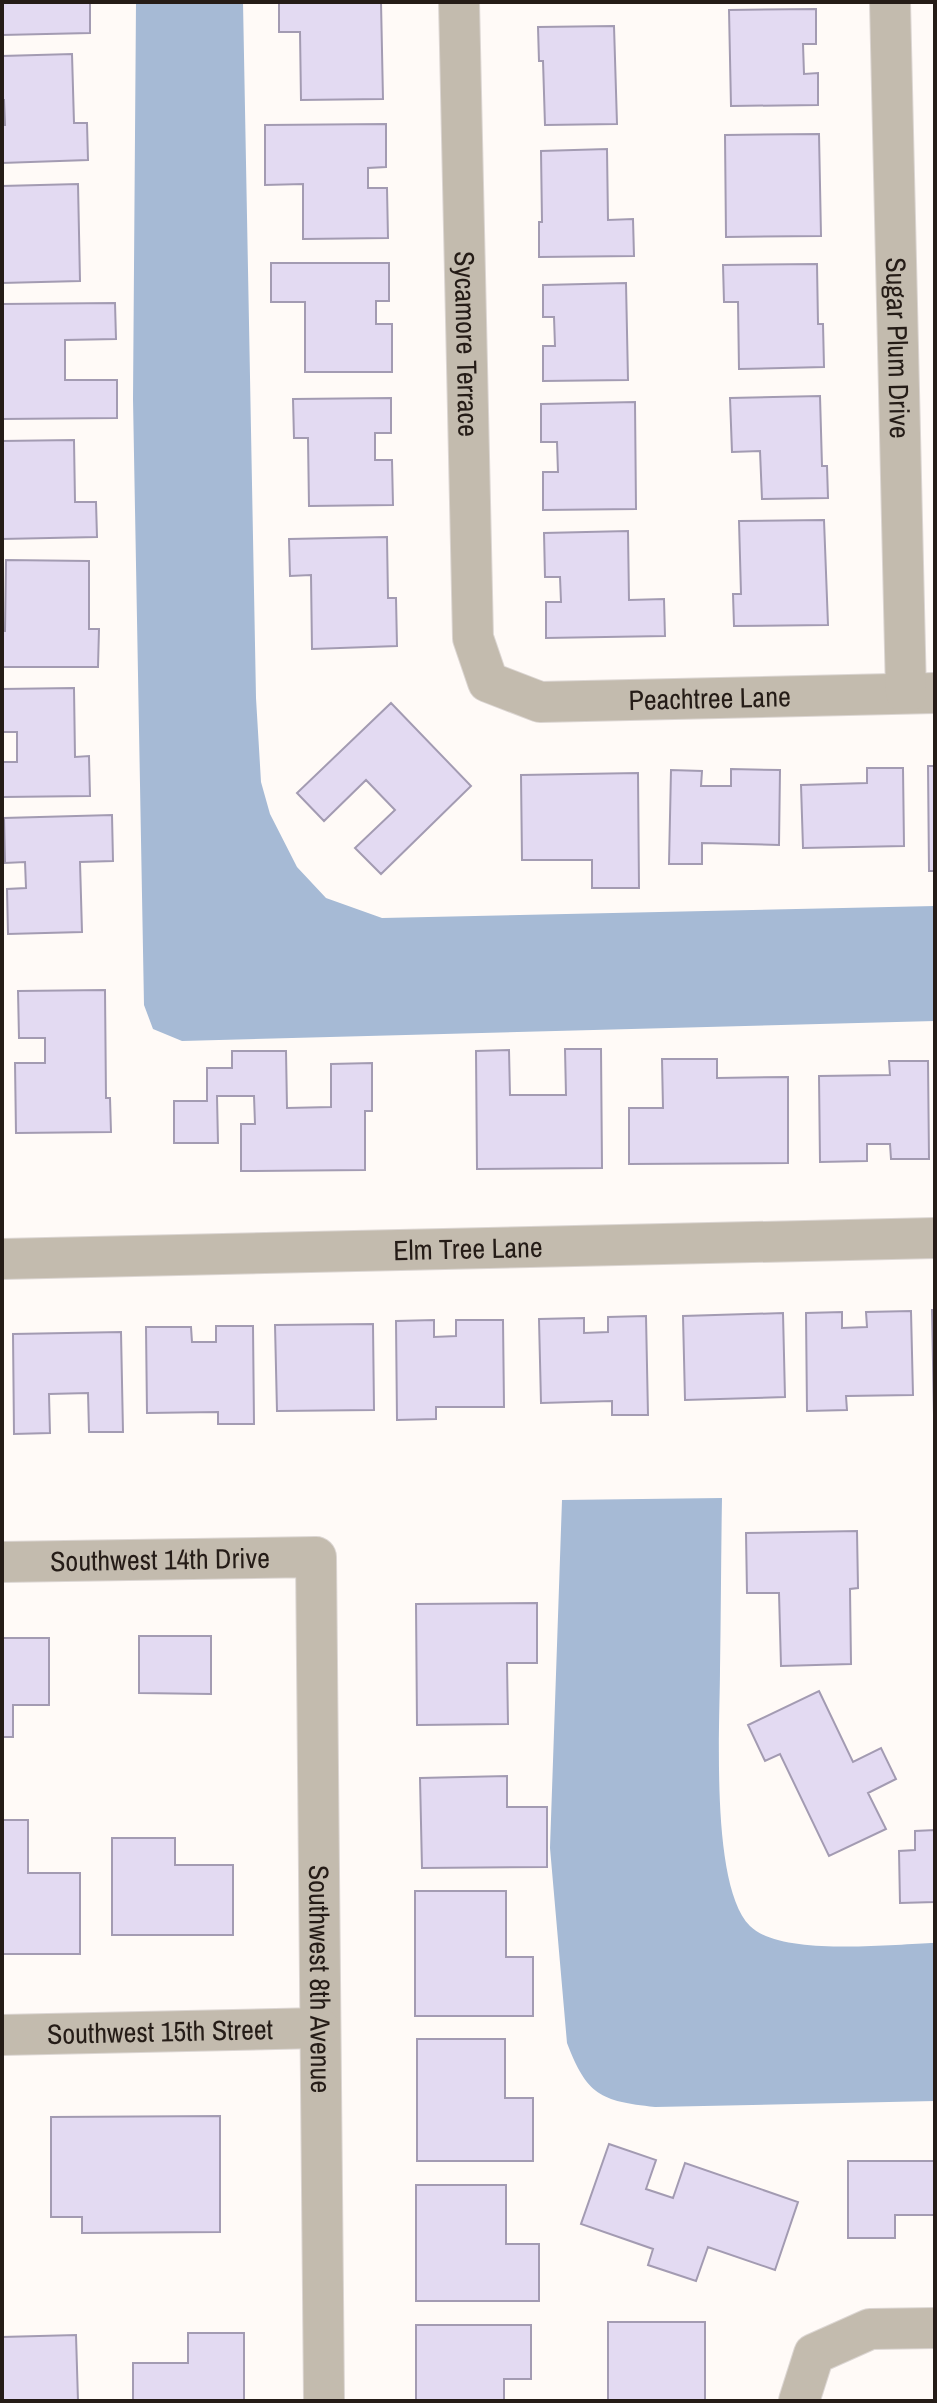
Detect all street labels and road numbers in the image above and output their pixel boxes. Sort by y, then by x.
street label: Sycamore Terrace [445,250,488,437]
street label: Sugar Plum Drive [877,257,919,439]
street label: Peachtree Lane [628,677,791,719]
street label: Elm Tree Lane [393,1228,543,1269]
street label: Southwest 14th Drive [50,1539,270,1580]
street label: Southwest 8th Avenue [300,1865,340,2093]
street label: Southwest 15th Street [46,2010,273,2053]

